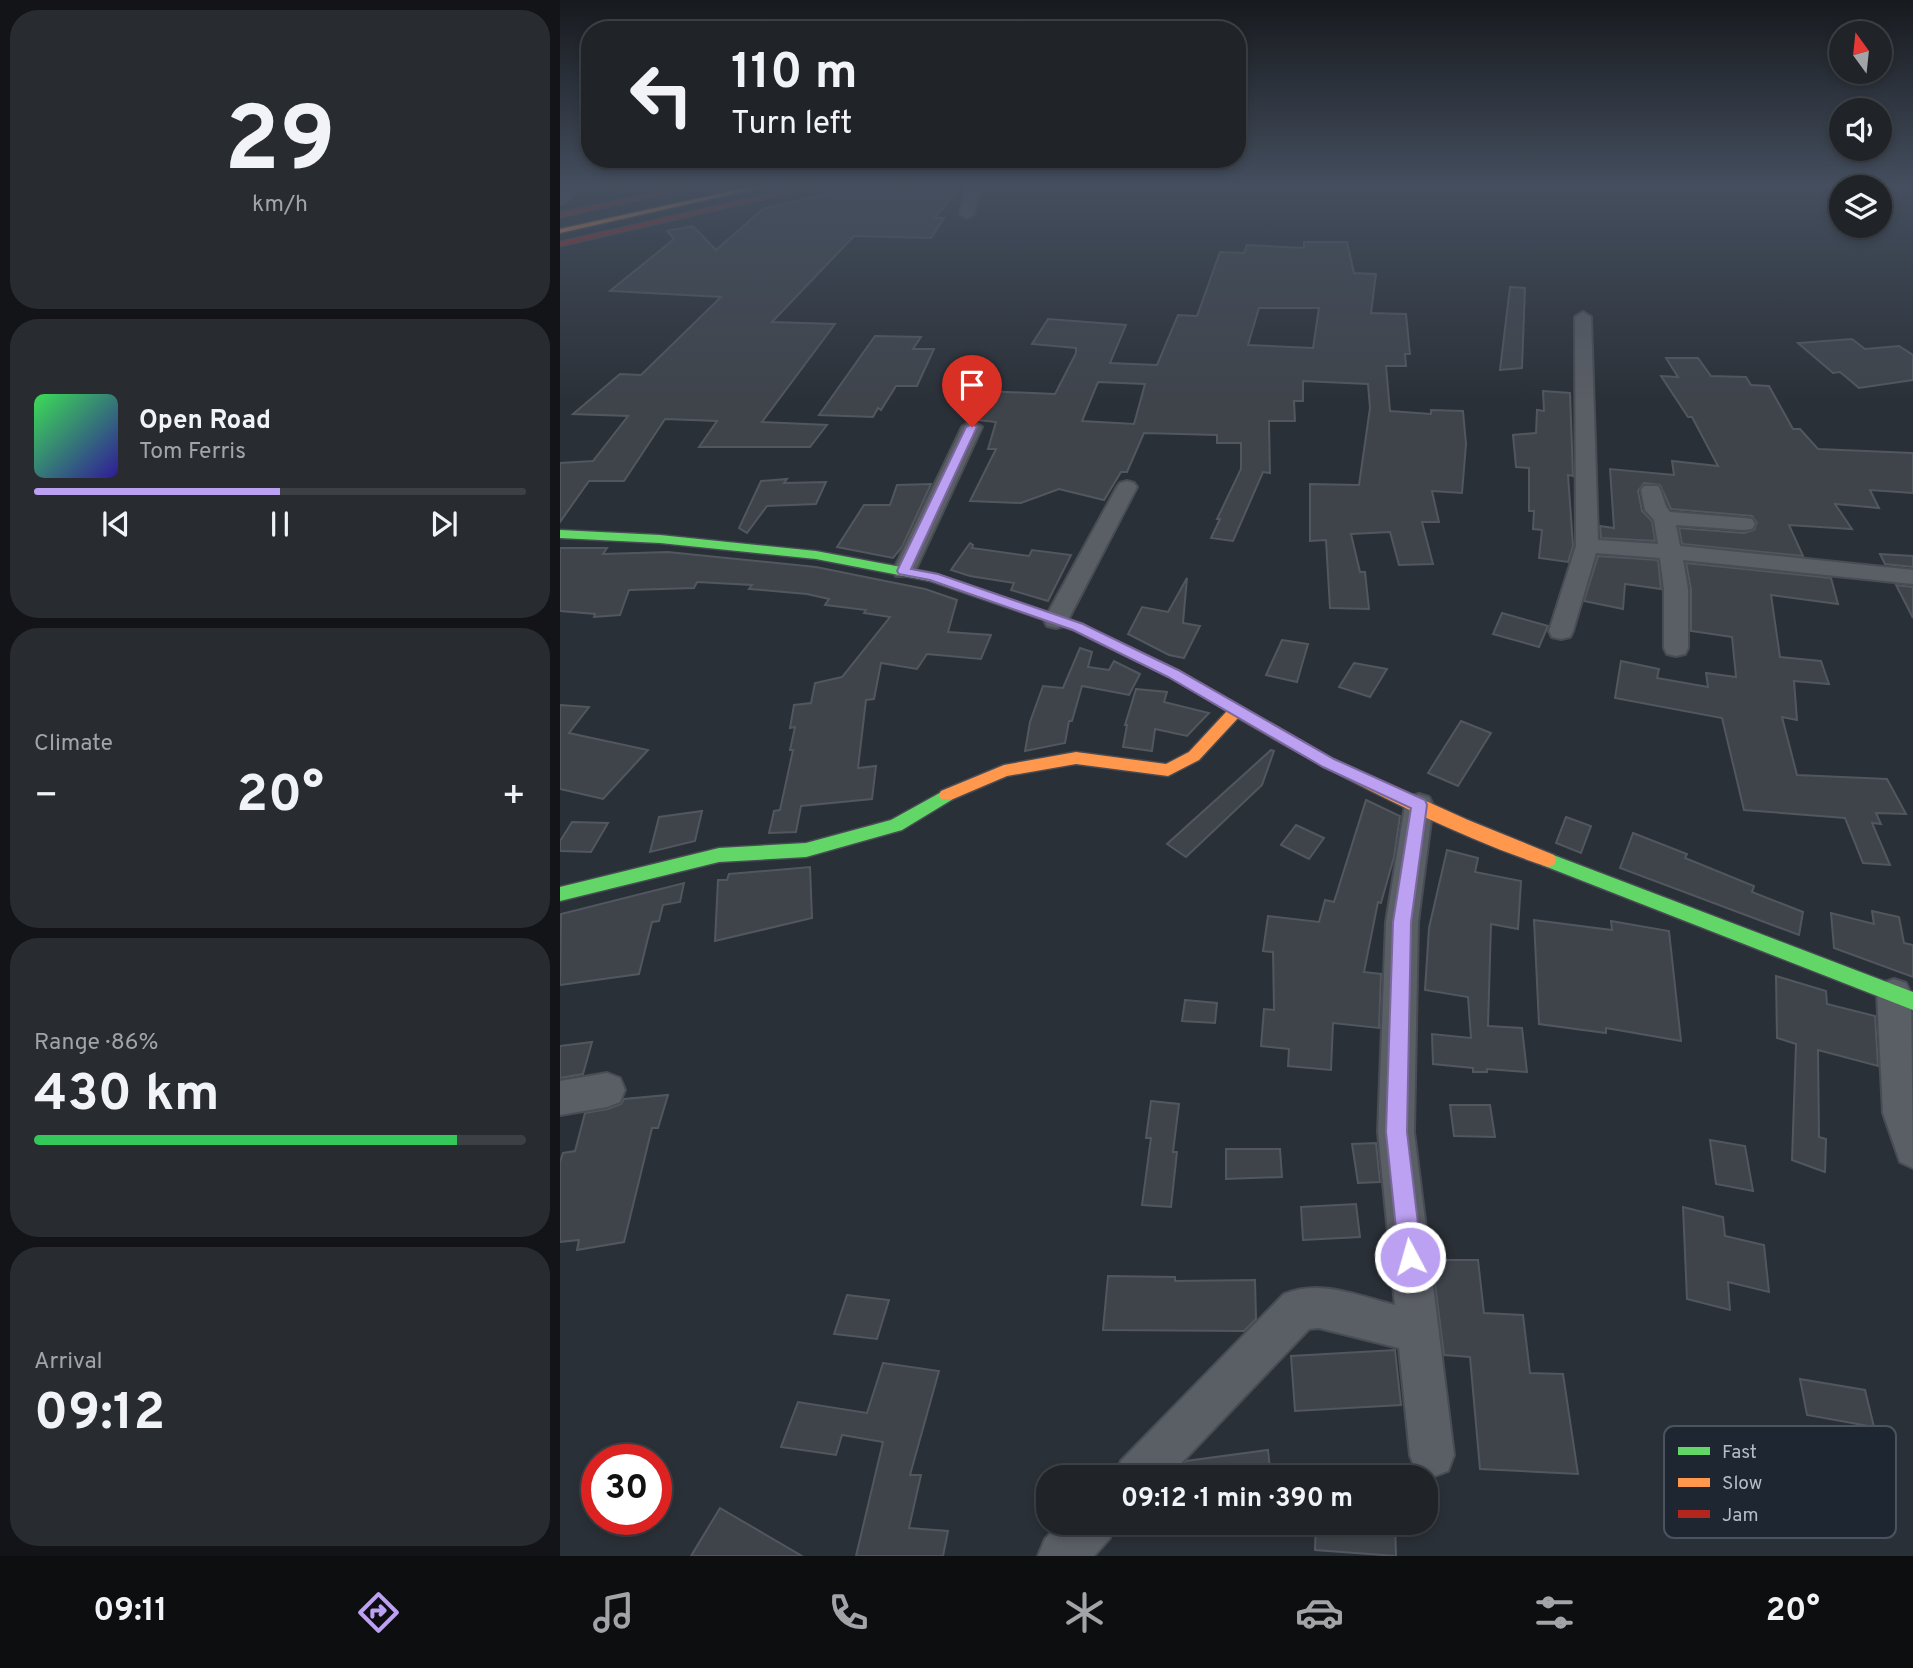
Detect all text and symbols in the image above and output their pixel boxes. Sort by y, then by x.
north arrow [1829,21,1892,84]
map controls [1829,21,1892,238]
text: 110 m [731,44,858,106]
icon: left [616,49,707,140]
text: 29 [224,88,336,203]
button: sound [1829,98,1892,161]
text: Turn left [731,105,852,145]
button: layers [1829,175,1892,238]
text: km/h [252,191,308,220]
pin [942,355,1002,427]
icon: arrive [953,366,991,404]
text: Open Road [139,405,271,438]
text: Tom Ferris [139,438,246,467]
icon: previous [97,505,135,543]
icon: pause [261,505,299,543]
icon: next [425,505,463,543]
text: Climate [34,730,113,759]
text: 20° [236,764,324,830]
text: − [34,773,59,822]
text: + [501,773,526,822]
text: Range · 86% [34,1029,159,1058]
text: 430 km [34,1063,220,1129]
position arrow [1373,1220,1447,1294]
text: Arrival [34,1348,103,1377]
text: 09:12 [34,1382,165,1448]
legend [1664,1426,1896,1538]
text: Fast [1722,1441,1757,1465]
speed limit sign: 30 [581,1444,672,1535]
text: Slow [1722,1472,1762,1496]
text: 09:12 · 1 min · 390 m [1121,1483,1353,1516]
text: Jam [1722,1504,1759,1528]
icon: directions [354,1588,403,1637]
icon: music [589,1588,638,1637]
icon: phone [824,1588,873,1637]
icon: climate [1060,1588,1109,1637]
icon: car [1295,1588,1344,1637]
icon: filters [1530,1588,1579,1637]
text: 09:11 [93,1592,167,1632]
text: 20° [1766,1592,1820,1632]

